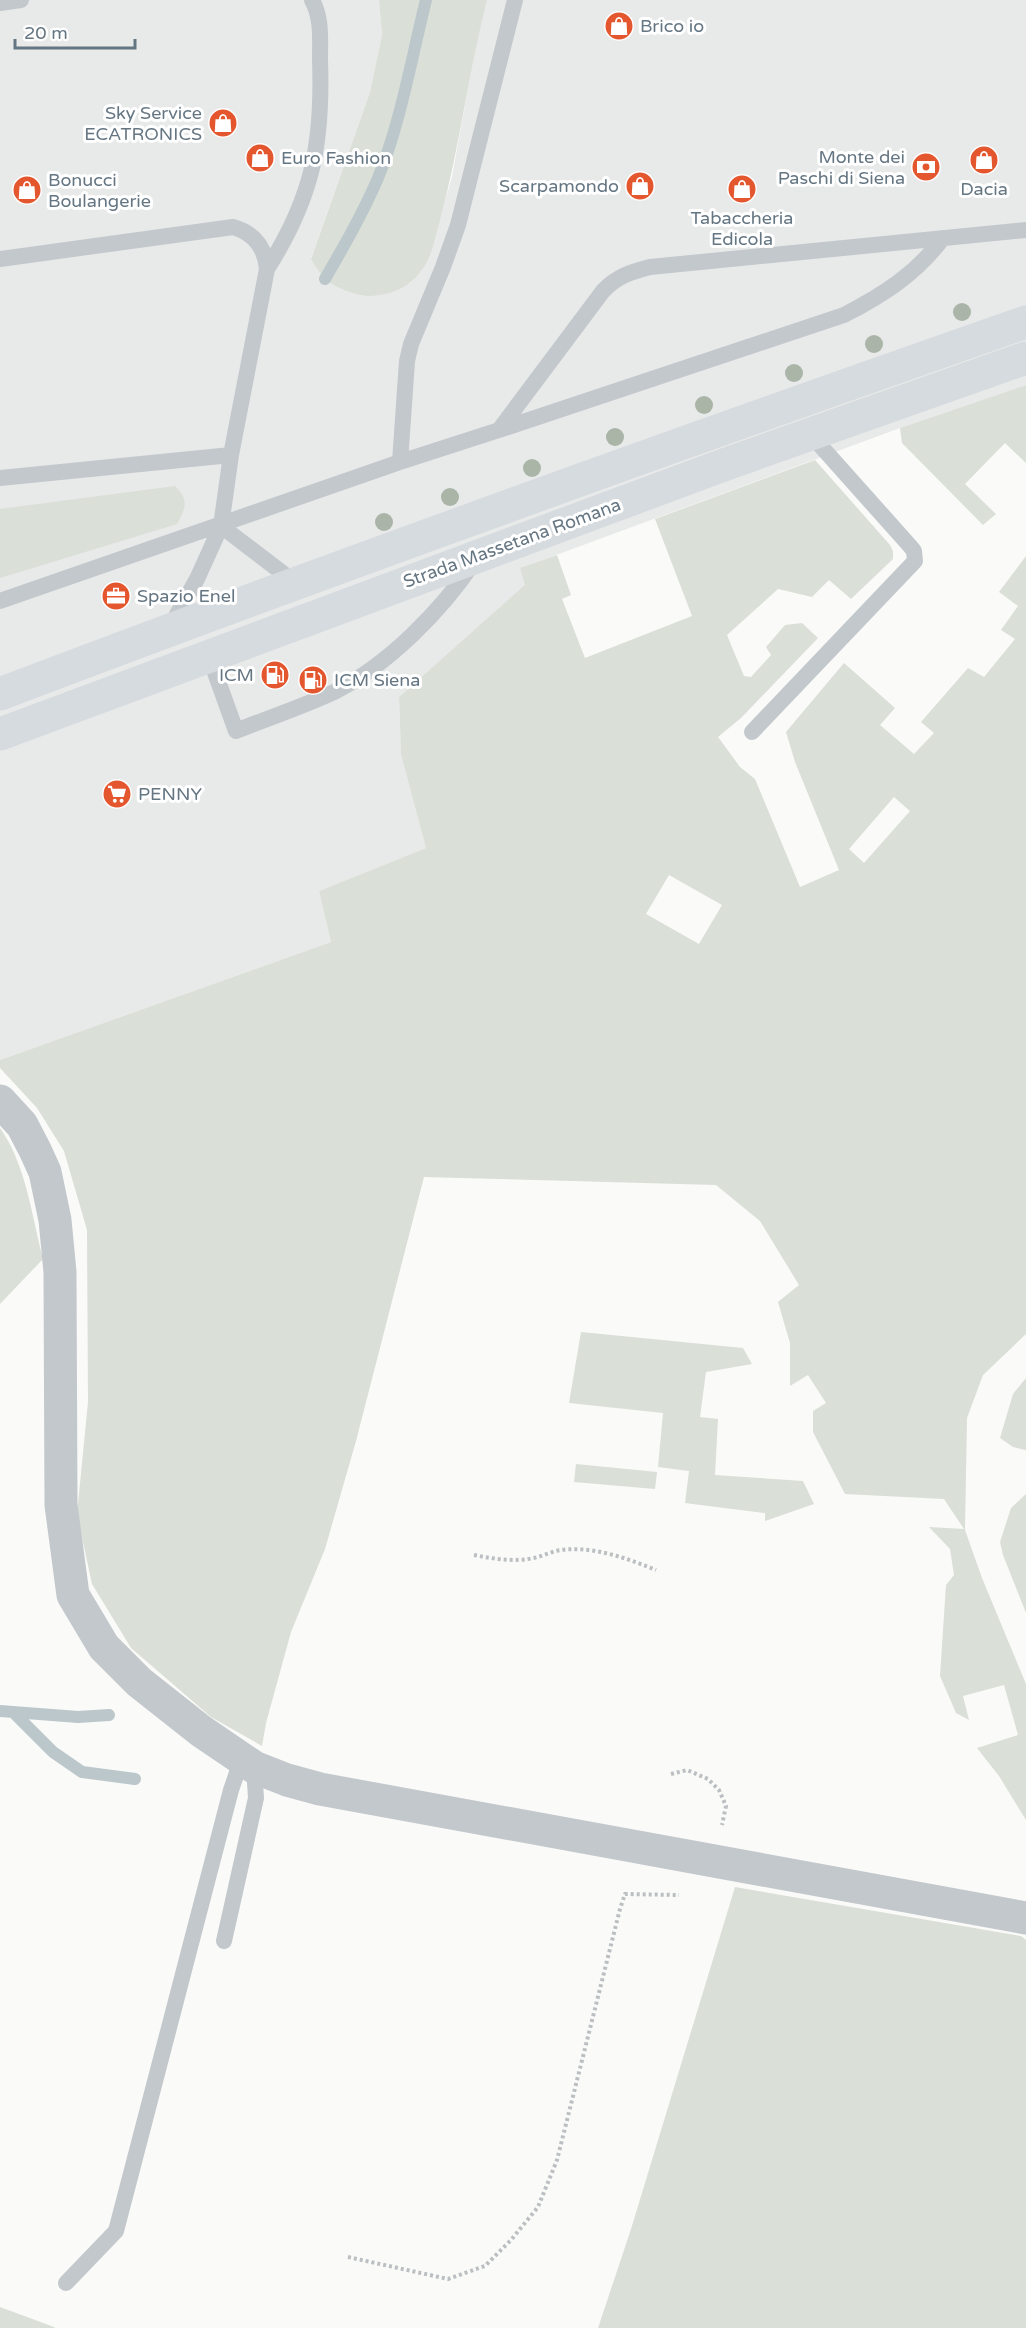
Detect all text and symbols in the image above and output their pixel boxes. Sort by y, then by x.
shop icon: Brico io [603,10,635,42]
scale bar [15,12,135,50]
place label: Brico io [640,15,704,37]
text: 20 m [24,22,68,44]
place label: Sky Service ECATRONICS [84,102,202,145]
shop icon: Sky Service ECATRONICS [207,107,239,139]
shop icon: Euro Fashion [244,142,276,174]
shop icon: Dacia [968,144,1000,176]
place label: Monte dei Paschi di Siena [778,146,905,189]
place label: Euro Fashion [281,147,391,169]
bank icon: Monte dei Paschi di Siena [910,151,942,183]
place label: Bonucci Boulangerie [48,169,151,212]
shop icon: Scarpamondo [624,170,656,202]
shop icon: Tabaccheria Edicola [726,173,758,205]
shop icon: Bonucci Boulangerie [11,174,43,206]
place label: Scarpamondo [499,175,619,197]
place label: Dacia [960,178,1008,200]
place label: Tabaccheria Edicola [691,207,793,250]
street label: Strada Massetana Romana [400,493,624,593]
office icon: Spazio Enel [100,580,132,612]
place label: Spazio Enel [137,585,235,607]
fuel station icon: ICM [259,659,291,691]
place label: ICM [219,664,254,686]
fuel station icon: ICM Siena [297,664,329,696]
place label: ICM Siena [334,669,420,691]
supermarket icon: PENNY [101,778,133,810]
place label: PENNY [138,783,202,805]

